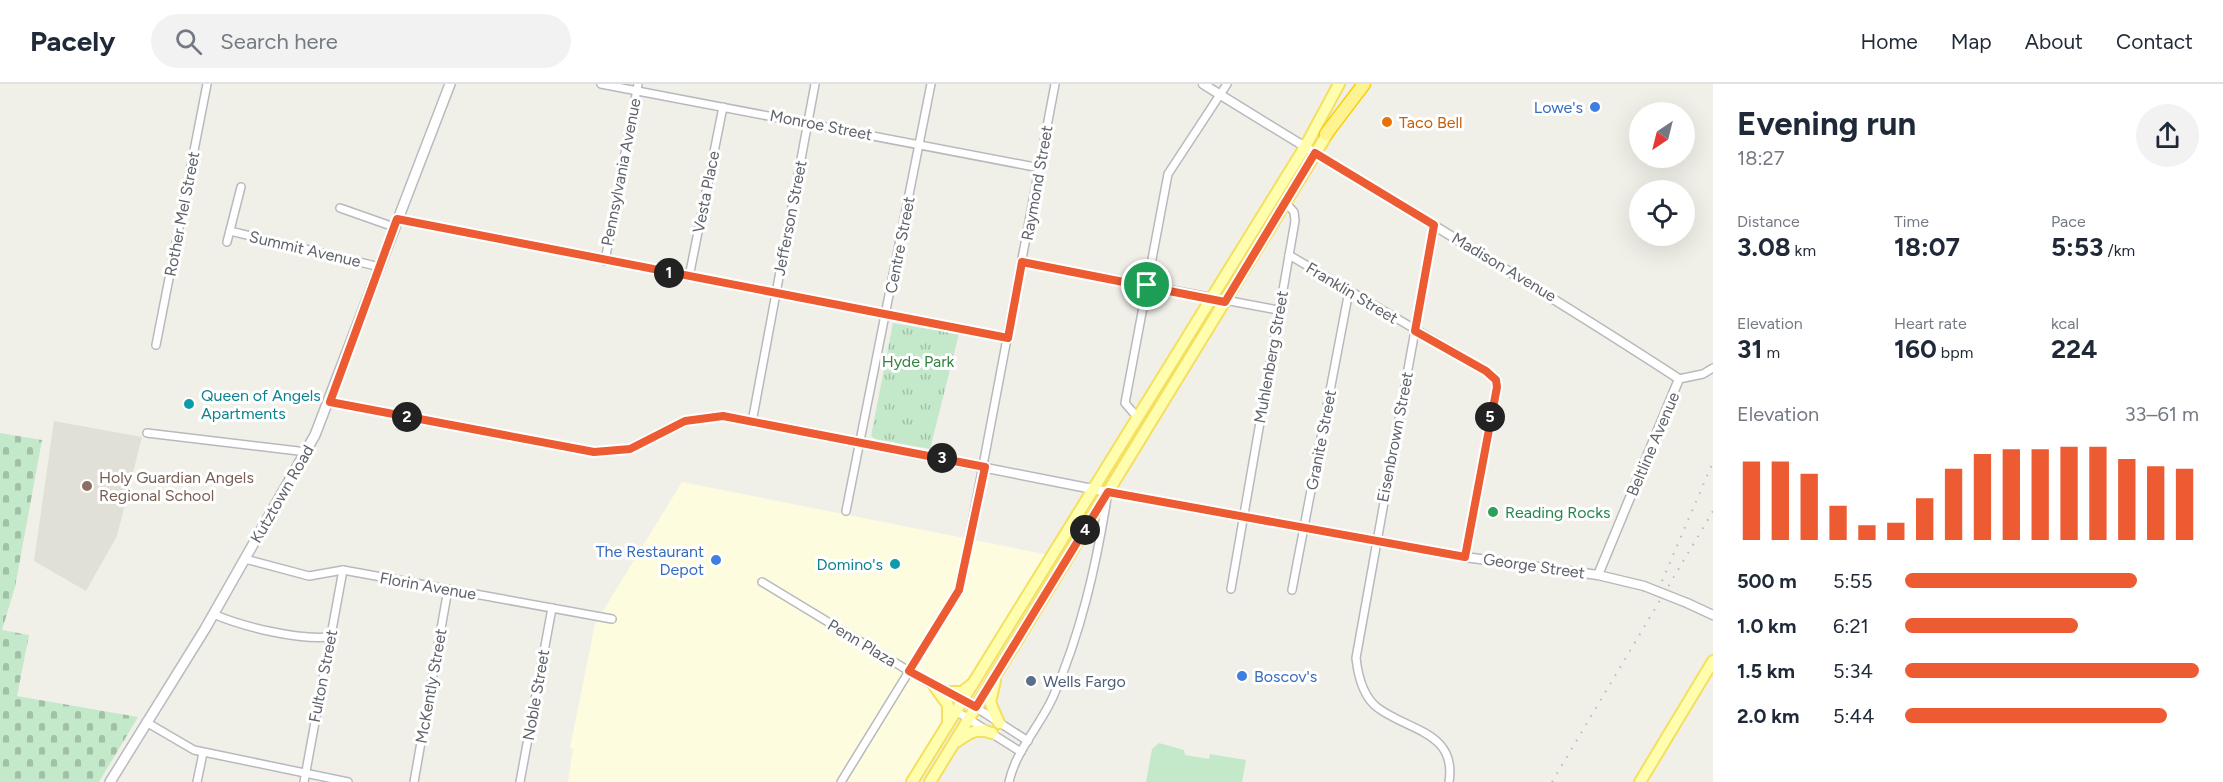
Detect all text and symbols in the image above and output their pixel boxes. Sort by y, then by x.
search box [151,14,571,68]
text: Pacely [30,24,115,58]
icon: search [172,25,205,58]
text: Search here [220,28,338,55]
text: Home [1861,29,1918,54]
text: Map [1951,29,1992,54]
text: About [2025,29,2083,54]
text: Contact [2116,29,2193,54]
street label: Pennsylvania Avenue [597,96,645,248]
place label: Lowe's [1534,98,1583,117]
marker: Lowe's [1588,100,1602,114]
north arrow [1629,102,1695,168]
map controls [1629,102,1695,246]
text: Evening run [1737,104,1916,143]
button: share [2136,104,2199,167]
street label: Monroe Street [768,106,874,144]
place label: Taco Bell [1399,113,1462,132]
marker: Taco Bell [1380,115,1394,129]
street label: Raymond Street [1018,124,1056,242]
text: 18:27 [1737,146,1785,170]
street label: Vesta Place [689,149,723,235]
street label: Rother Mel Street [161,150,203,278]
street label: Jefferson Street [769,159,811,277]
button: locate [1629,180,1695,246]
street label: Centre Street [881,195,919,295]
text: Distance [1737,212,1800,231]
text: Time [1894,212,1929,231]
text: Pace [2051,212,2086,231]
street label: Summit Avenue [247,227,363,271]
street label: Madison Avenue [1448,228,1560,306]
text: 3.08 [1737,231,1791,263]
text: 18:07 [1894,231,1960,263]
text: 5:53 [2051,231,2104,263]
text: km [1791,241,1816,260]
text: /km [2104,241,2135,260]
pin: 1 [654,258,684,288]
street label: Franklin Street [1303,258,1401,328]
pin [1121,259,1172,310]
text: 1 [666,263,672,282]
icon: arrive [1130,268,1163,301]
street label: Muhlenberg Street [1250,289,1292,425]
text: Elevation [1737,314,1803,333]
text: Heart rate [1894,314,1967,333]
text: kcal [2051,314,2079,333]
text: 31 [1737,333,1762,365]
text: 160 [1894,333,1937,365]
text: 224 [2051,333,2098,365]
text: m [1762,343,1780,362]
text: bpm [1937,343,1973,362]
park label: Hyde Park [882,352,955,371]
street label: Eisenbrown Street [1373,370,1417,504]
place label: Queen of Angels Apartments [201,386,321,423]
street label: Granite Street [1302,388,1340,492]
street label: Beltline Avenue [1623,389,1684,499]
marker: Queen of Angels Apartments [182,397,196,411]
pin: 2 [392,402,422,432]
pin: 5 [1475,402,1505,432]
text: Elevation [1737,402,1819,426]
text: 33–61 m [2125,402,2199,426]
text: 2 [402,407,412,426]
text: 5 [1485,407,1495,426]
street label: Kutztown Road [246,442,318,546]
pin: 3 [927,443,957,473]
text: 3 [938,448,946,467]
place label: Holy Guardian Angels Regional School [99,468,254,505]
marker: Holy Guardian Angels Regional School [80,479,94,493]
place label: Reading Rocks [1505,503,1610,522]
marker: Reading Rocks [1486,505,1500,519]
pin: 4 [1070,515,1100,545]
text: 4 [1080,520,1090,539]
place label: The Restaurant Depot [596,542,704,579]
street label: George Street [1482,549,1586,583]
marker: The Restaurant Depot [709,553,723,567]
place label: Domino's [817,555,883,574]
marker: Domino's [888,557,902,571]
street label: Florin Avenue [378,568,478,604]
text: 500 m [1737,569,1797,593]
text: 5:55 [1833,569,1873,593]
text: 1.0 km [1737,614,1796,638]
text: 6:21 [1833,614,1869,638]
street label: Penn Plaza [824,615,900,671]
street label: McKently Street [412,627,450,745]
street label: Fulton Street [305,628,341,724]
street label: Noble Street [519,648,553,742]
text: 1.5 km [1737,659,1795,683]
text: 5:34 [1833,659,1873,683]
place label: Boscov's [1254,667,1317,686]
marker: Boscov's [1235,669,1249,683]
place label: Wells Fargo [1043,672,1126,691]
marker: Wells Fargo [1024,674,1038,688]
text: 2.0 km [1737,704,1799,728]
text: 5:44 [1833,704,1874,728]

